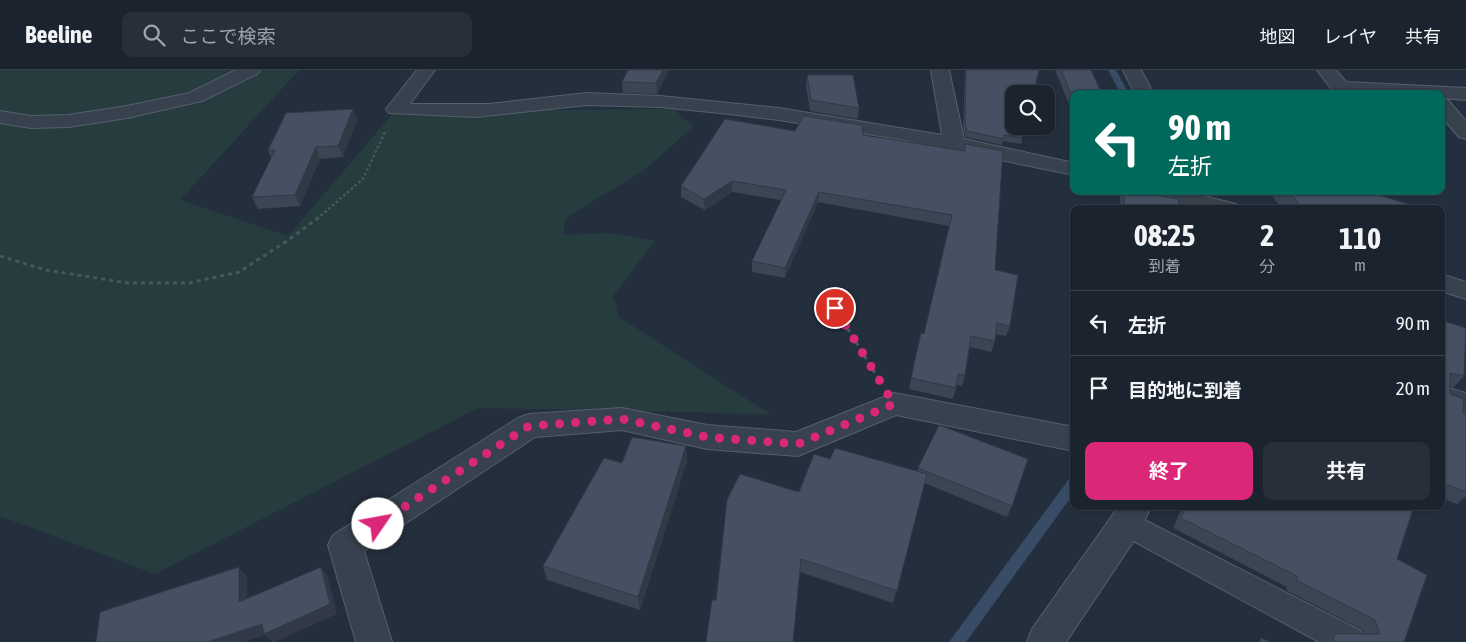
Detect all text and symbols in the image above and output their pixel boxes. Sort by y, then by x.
search box [122,12,472,57]
text: Beeline [25,21,92,48]
icon: search [140,21,168,49]
text: ここで検索 [180,25,275,47]
text: 地図 [1260,26,1296,47]
text: レイヤ [1324,26,1377,47]
text: 共有 [1405,26,1441,47]
map controls [1005,85,1055,135]
button: search [1005,85,1055,135]
text: 90 m [1168,107,1231,147]
icon: left [1085,110,1150,175]
text: 左折 [1168,153,1212,179]
text: 08:25 [1134,218,1195,252]
text: 2 [1260,218,1274,252]
text: 110 [1339,221,1381,255]
text: m [1354,256,1366,274]
text: 到着 [1149,257,1181,275]
text: 分 [1259,257,1275,275]
pin [814,287,856,329]
icon: arrive [821,294,849,322]
icon: left [1085,309,1113,337]
text: 90 m [1396,312,1430,334]
text: 左折 [1128,314,1166,336]
icon: arrive [1085,374,1113,402]
text: 20 m [1396,377,1430,399]
text: 目的地に到着 [1128,379,1242,401]
button: 終了 [1085,442,1253,500]
button: 共有 [1263,442,1430,500]
position arrow [351,497,403,549]

